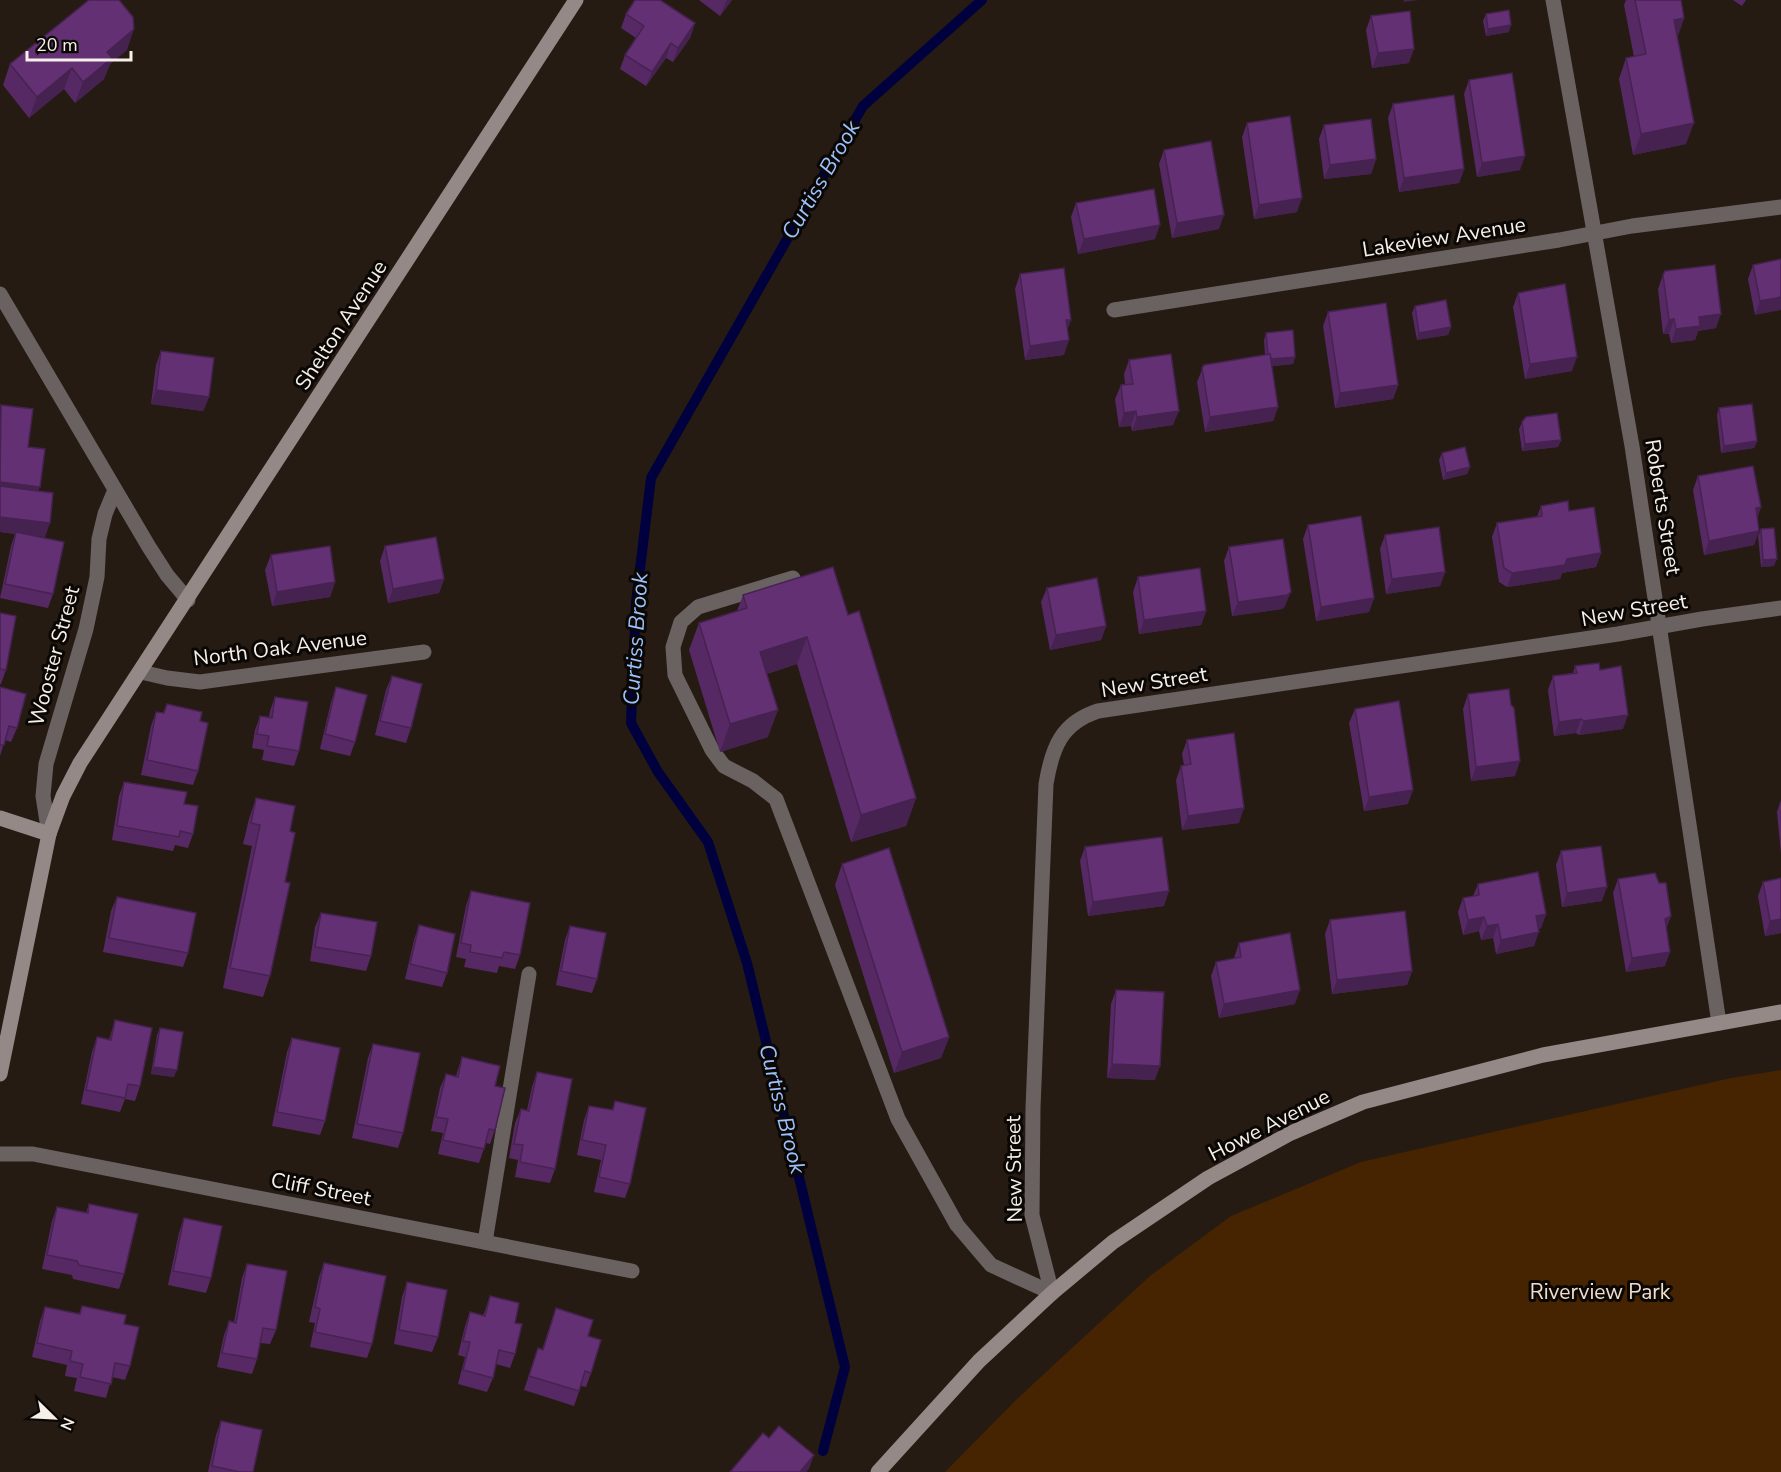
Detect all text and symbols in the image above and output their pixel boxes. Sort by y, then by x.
scale bar [27,24,130,62]
text: 20 m [36,33,78,57]
water label: Curtiss Brook [775,114,868,245]
street label: Lakeview Avenue [1360,210,1528,264]
street label: Shelton Avenue [288,255,394,395]
street label: Roberts Street [1638,437,1688,578]
water label: Curtiss Brook [616,571,656,706]
street label: Wooster Street [22,582,86,729]
street label: New Street [1579,587,1690,633]
street label: North Oak Avenue [192,623,368,673]
street label: New Street [1099,660,1210,704]
water label: Curtiss Brook [751,1041,813,1178]
street label: Howe Avenue [1203,1082,1335,1168]
street label: New Street [999,1115,1029,1223]
street label: Cliff Street [268,1166,374,1213]
park label: Riverview Park [1530,1278,1671,1306]
north arrow [24,1388,84,1448]
text: N [54,1414,79,1434]

